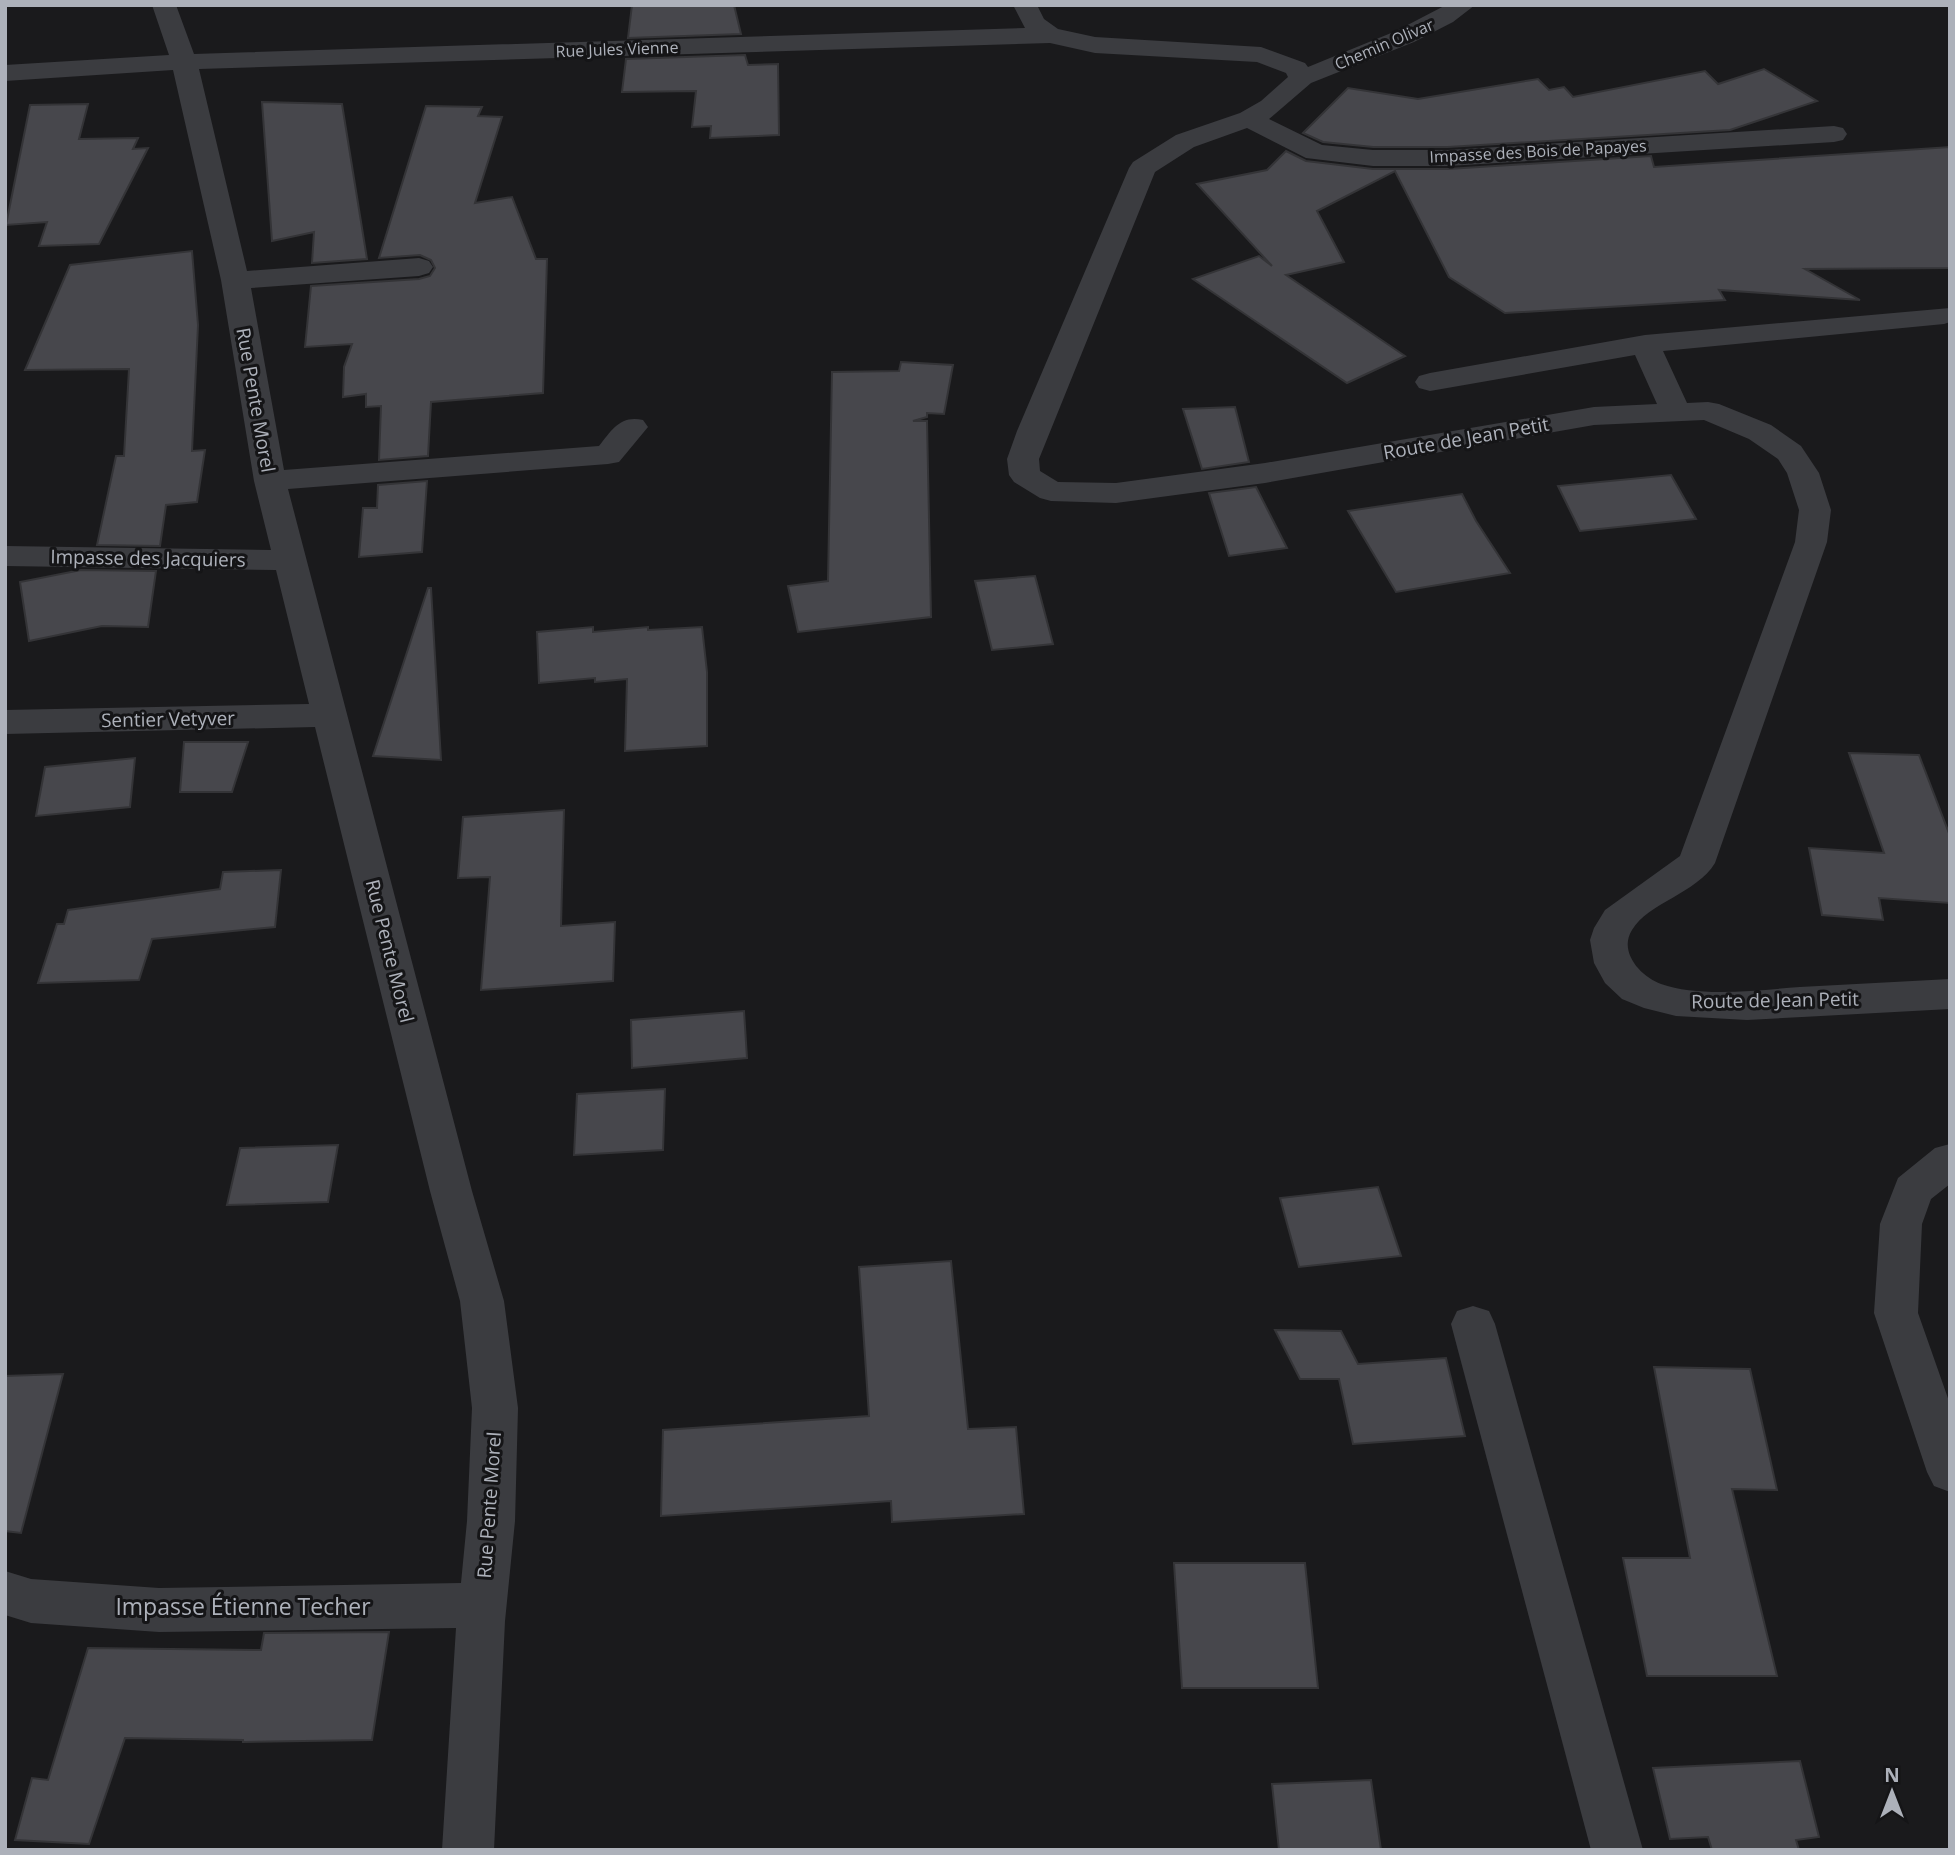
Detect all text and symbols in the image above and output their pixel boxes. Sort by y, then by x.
street label: Chemin Olivar [1331,13,1437,75]
street label: Rue Jules Vienne [555,36,679,62]
street label: Impasse des Bois de Papayes [1429,134,1647,168]
street label: Rue Pente Morel [230,325,282,475]
street label: Route de Jean Petit [1381,411,1551,465]
street label: Impasse des Jacquiers [50,543,246,573]
street label: Sentier Vetyver [101,705,235,733]
street label: Rue Pente Morel [360,877,420,1025]
street label: Route de Jean Petit [1691,986,1859,1014]
street label: Rue Pente Morel [471,1431,507,1579]
street label: Impasse Étienne Techer [115,1590,371,1622]
north arrow [1857,1757,1927,1827]
text: N [1884,1762,1900,1788]

